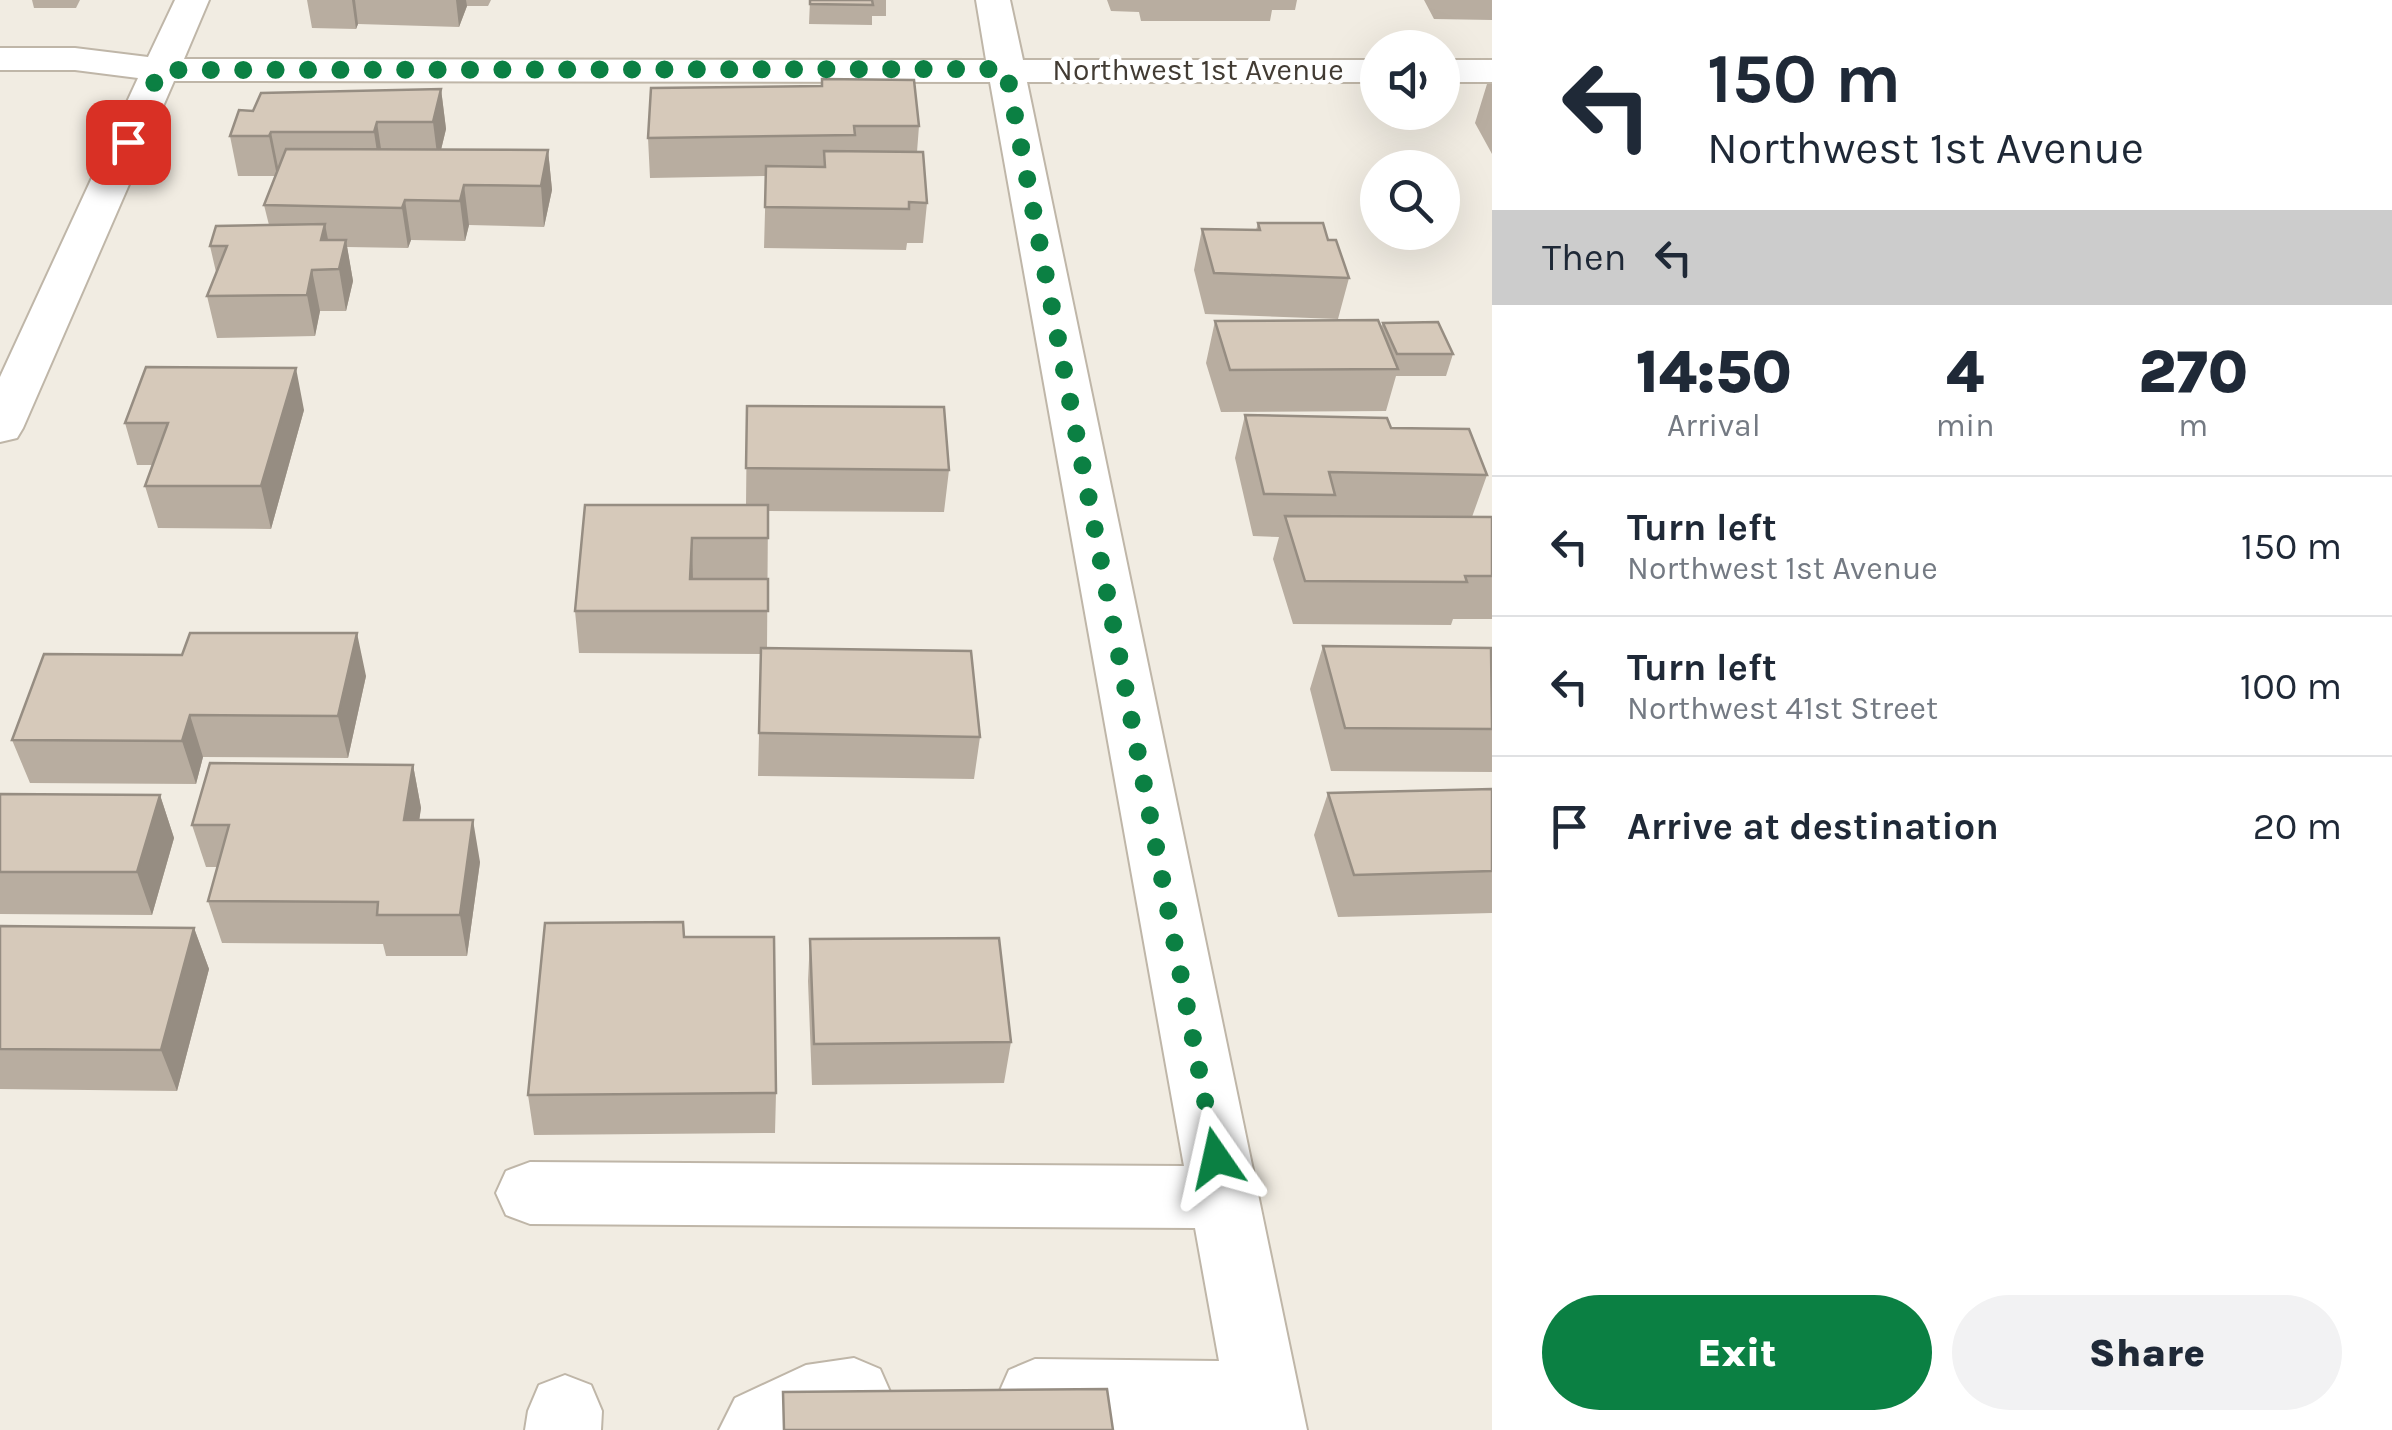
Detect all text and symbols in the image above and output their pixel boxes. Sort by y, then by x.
map controls [1360,30,1460,250]
button: sound [1360,30,1460,130]
text: 150 m [1707,38,1901,120]
icon: left [1542,40,1672,170]
street label: Northwest 1st Avenue [1052,52,1344,88]
pin [86,100,171,185]
icon: arrive [101,115,156,170]
text: Northwest 1st Avenue [1707,122,2144,174]
button: search [1360,150,1460,250]
icon: left [1646,230,1701,285]
text: Then [1542,235,1626,280]
text: 14:50 [1636,337,1792,407]
text: 4 [1946,337,1984,407]
text: 270 [2138,337,2248,407]
text: Arrival [1667,407,1761,444]
text: min [1936,407,1994,444]
text: m [2178,407,2208,444]
text: Turn left [1627,505,1777,550]
icon: left [1542,519,1597,574]
text: 150 m [2241,524,2342,569]
text: Northwest 1st Avenue [1627,550,1938,587]
text: Turn left [1627,645,1777,690]
icon: left [1542,659,1597,714]
text: 100 m [2240,664,2342,709]
text: Northwest 41st Street [1627,690,1938,727]
icon: arrive [1542,799,1597,854]
text: Arrive at destination [1627,804,1999,849]
text: 20 m [2253,804,2342,849]
position arrow [1164,1106,1268,1210]
button: Exit [1542,1295,1932,1410]
button: Share [1952,1295,2342,1410]

